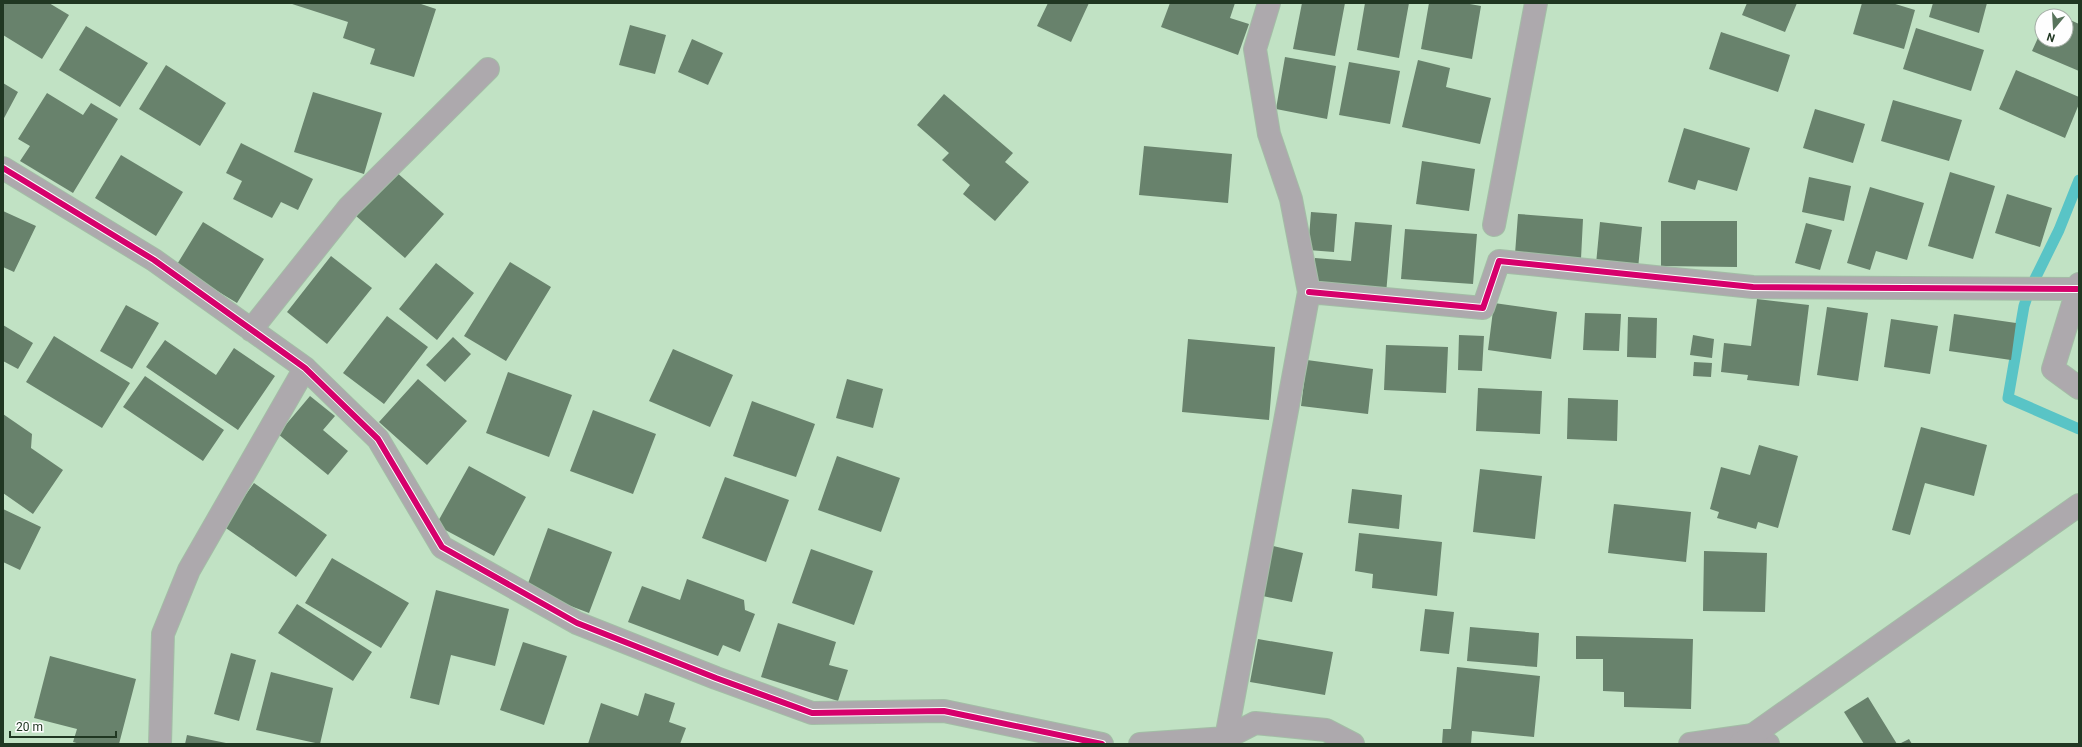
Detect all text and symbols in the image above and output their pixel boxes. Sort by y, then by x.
north arrow [2034,8,2074,48]
text: N [2045,30,2057,44]
scale bar [10,713,116,739]
text: 20 m [16,720,43,734]

